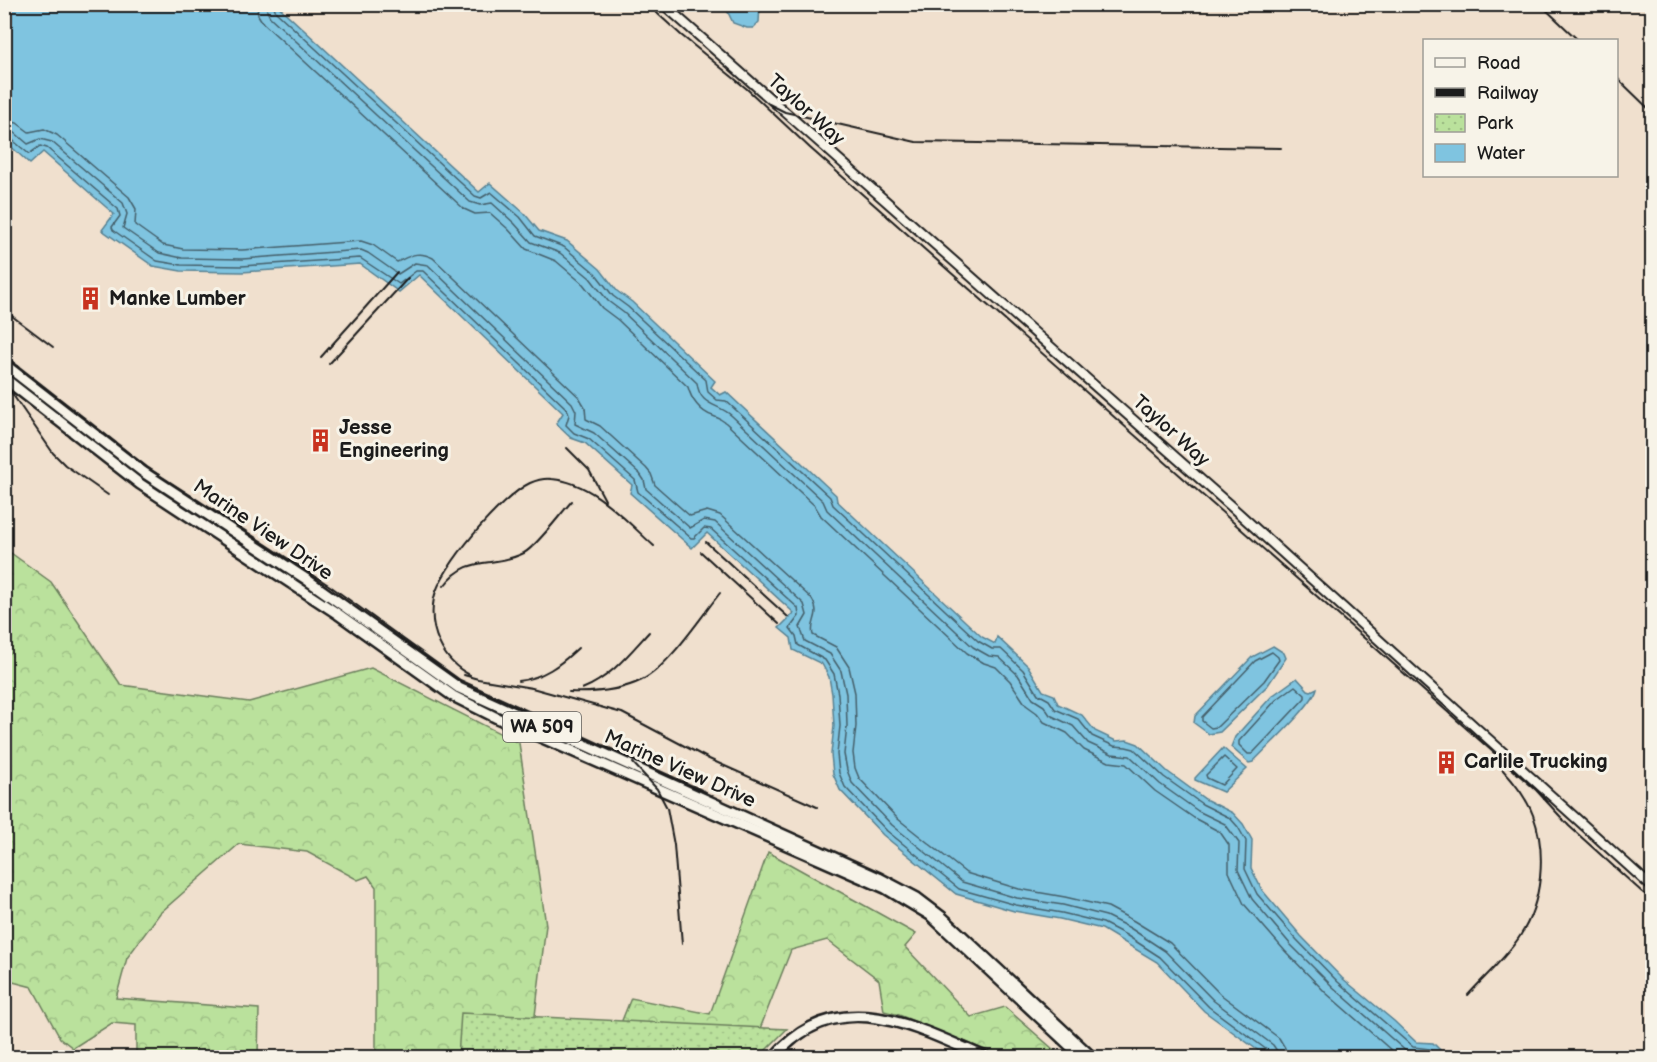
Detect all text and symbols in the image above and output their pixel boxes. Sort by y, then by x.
legend [1423,39,1618,177]
text: Road [1477,53,1521,74]
street label: Taylor Way [763,69,849,151]
text: Railway [1477,83,1539,104]
text: Park [1477,113,1513,134]
text: Water [1477,143,1525,164]
building icon: Manke Lumber [78,286,104,312]
place label: Manke Lumber [109,287,247,311]
street label: Taylor Way [1128,390,1214,472]
place label: Jesse Engineering [339,416,449,463]
building icon: Jesse Engineering [308,427,334,453]
street label: Marine View Drive [189,474,337,586]
road number: WA 509 [503,712,581,742]
street label: Marine View Drive [601,725,760,813]
building icon: Carlile Trucking [1433,749,1459,775]
place label: Carlile Trucking [1464,750,1608,774]

